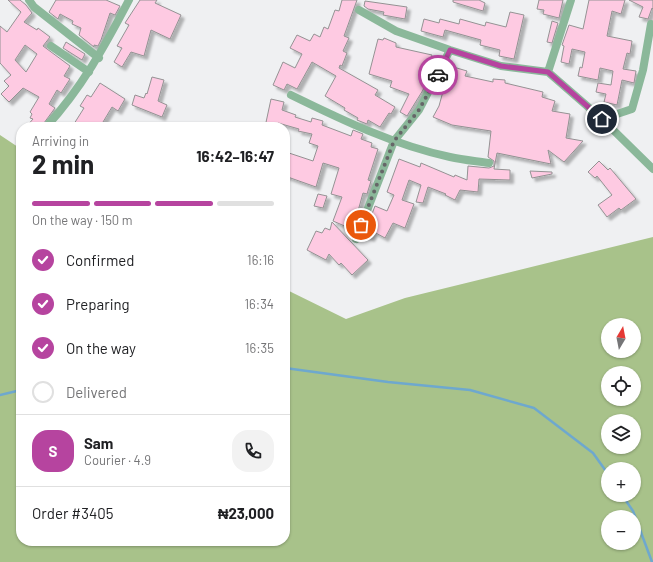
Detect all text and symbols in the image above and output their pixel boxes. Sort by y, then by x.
courier [418,55,458,95]
icon: car [427,64,449,86]
pin [585,102,619,136]
icon: home [591,108,613,130]
text: Arriving in [32,133,89,149]
text: 16:42–16:47 [196,147,274,165]
text: 2 min [32,148,94,179]
pin [344,208,378,242]
text: On the way · 150 m [32,212,133,228]
icon: bag [350,214,372,236]
icon: check [32,249,54,271]
text: Confirmed [66,251,134,269]
text: 16:16 [247,252,274,268]
icon: check [32,293,54,315]
text: Preparing [66,295,130,313]
text: 16:34 [244,296,274,312]
north arrow [601,318,641,358]
map controls [601,318,641,550]
icon: check [32,337,54,359]
text: On the way [66,339,136,357]
text: 16:35 [245,340,274,356]
button: locate [601,366,641,406]
text: Delivered [66,383,127,401]
button: layers [601,414,641,454]
button: phone [232,430,274,472]
text: Sam [84,434,113,452]
text: S [49,442,57,460]
text: Courier · 4.9 [84,452,151,468]
button: + [601,462,641,502]
text: Order #3405 [32,504,113,522]
text: ₦23,000 [218,504,274,522]
button: − [601,510,641,550]

